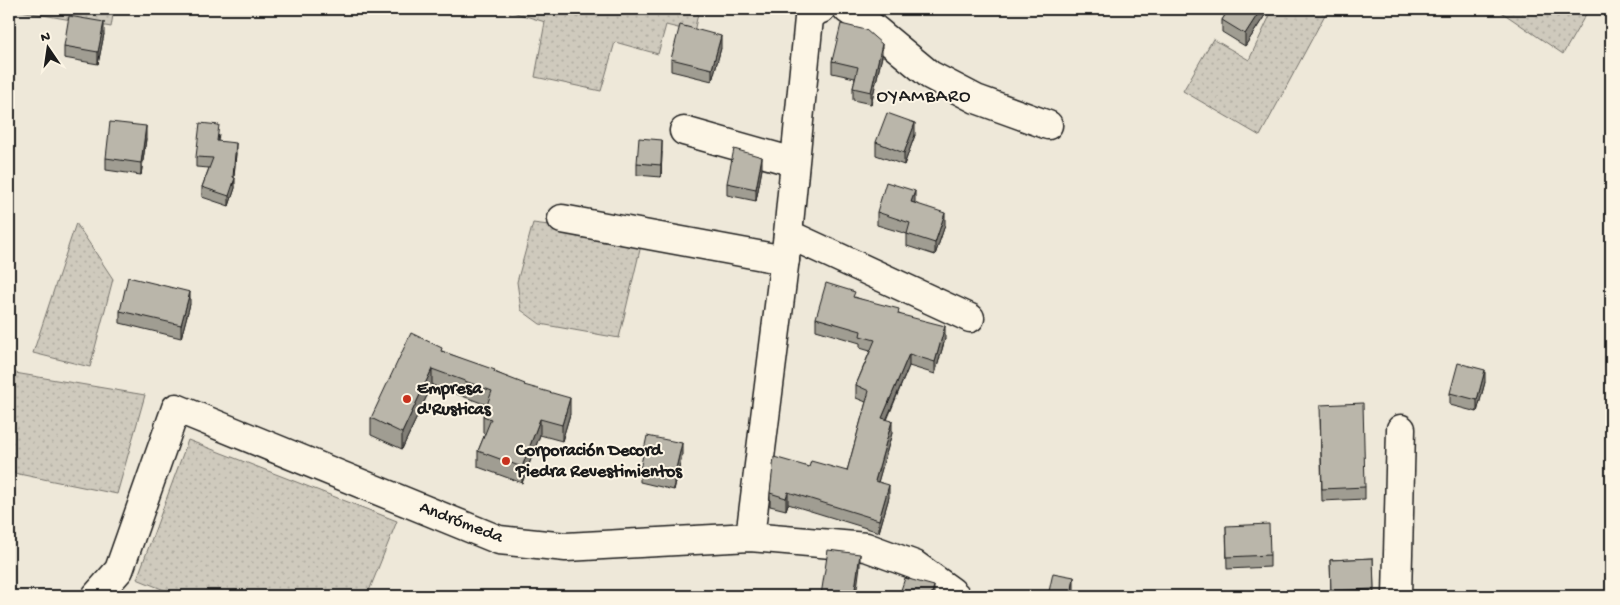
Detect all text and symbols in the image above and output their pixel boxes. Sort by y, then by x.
north arrow [22,22,72,72]
text: N [39,28,52,47]
district label: OYAMBARO [877,86,971,109]
place label: Empresa d'Rusticas [417,379,492,421]
marker: Empresa d'Rusticas [401,393,413,405]
place label: Corporación Decord Piedra Revestimientos [515,441,683,483]
marker: Corporación Decord Piedra Revestimientos [500,455,512,467]
street label: Andrómeda [416,497,507,549]

